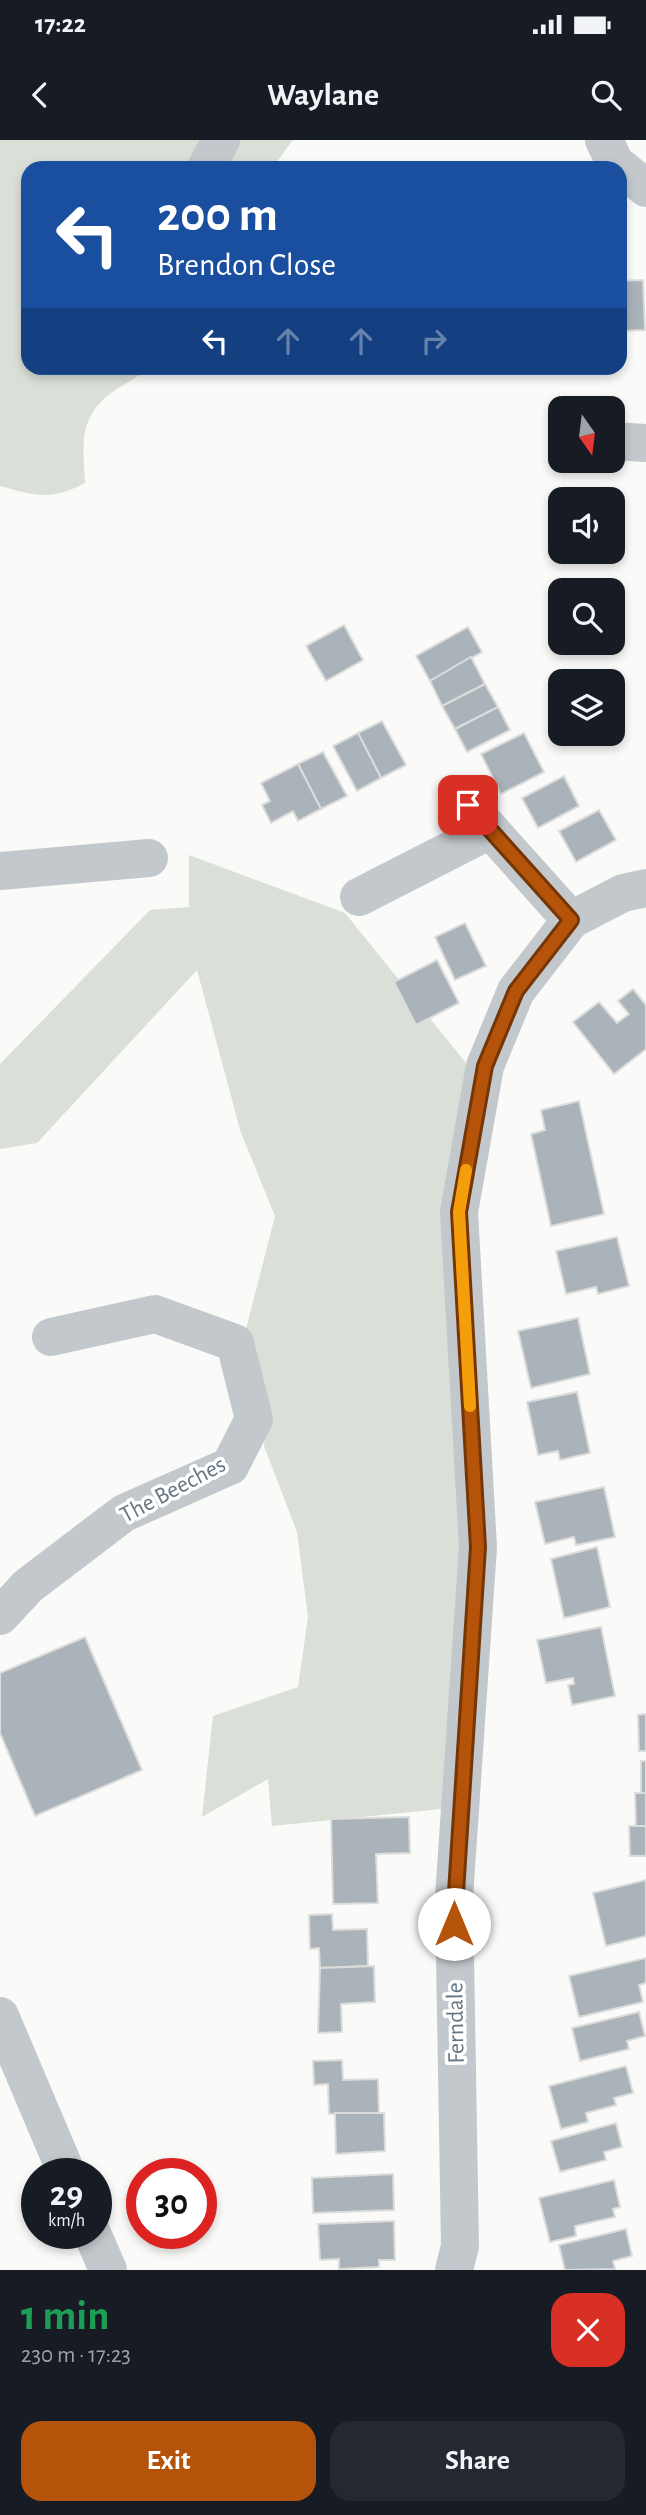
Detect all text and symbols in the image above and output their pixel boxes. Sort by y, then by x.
text: 17:22 [35,11,86,37]
icon: back [21,76,59,114]
icon: search [587,76,625,114]
text: Waylane [267,79,379,111]
icon: left [42,189,133,280]
text: 200 m [157,191,278,240]
text: Brendon Close [157,249,336,281]
icon: left [196,322,234,360]
icon: ahead [269,322,307,360]
icon: ahead [342,322,380,360]
icon: right [415,322,453,360]
north arrow [548,396,625,472]
map controls [548,396,625,746]
button: sound [548,487,625,564]
button: search [548,578,625,655]
button: layers [548,669,625,746]
pin [438,775,498,835]
icon: arrive [449,786,487,824]
street label: The Beeches [116,1452,230,1528]
position arrow [417,1887,491,1961]
street label: Ferndale [443,1982,469,2064]
speed limit sign: 30 [126,2158,217,2249]
text: 29 [50,2177,83,2212]
text: km/h [48,2212,85,2230]
button: close [551,2293,625,2367]
text: 1 min [21,2295,110,2337]
text: 230 m · 17:23 [21,2344,131,2367]
button: Exit [21,2421,316,2501]
button: Share [330,2421,625,2501]

